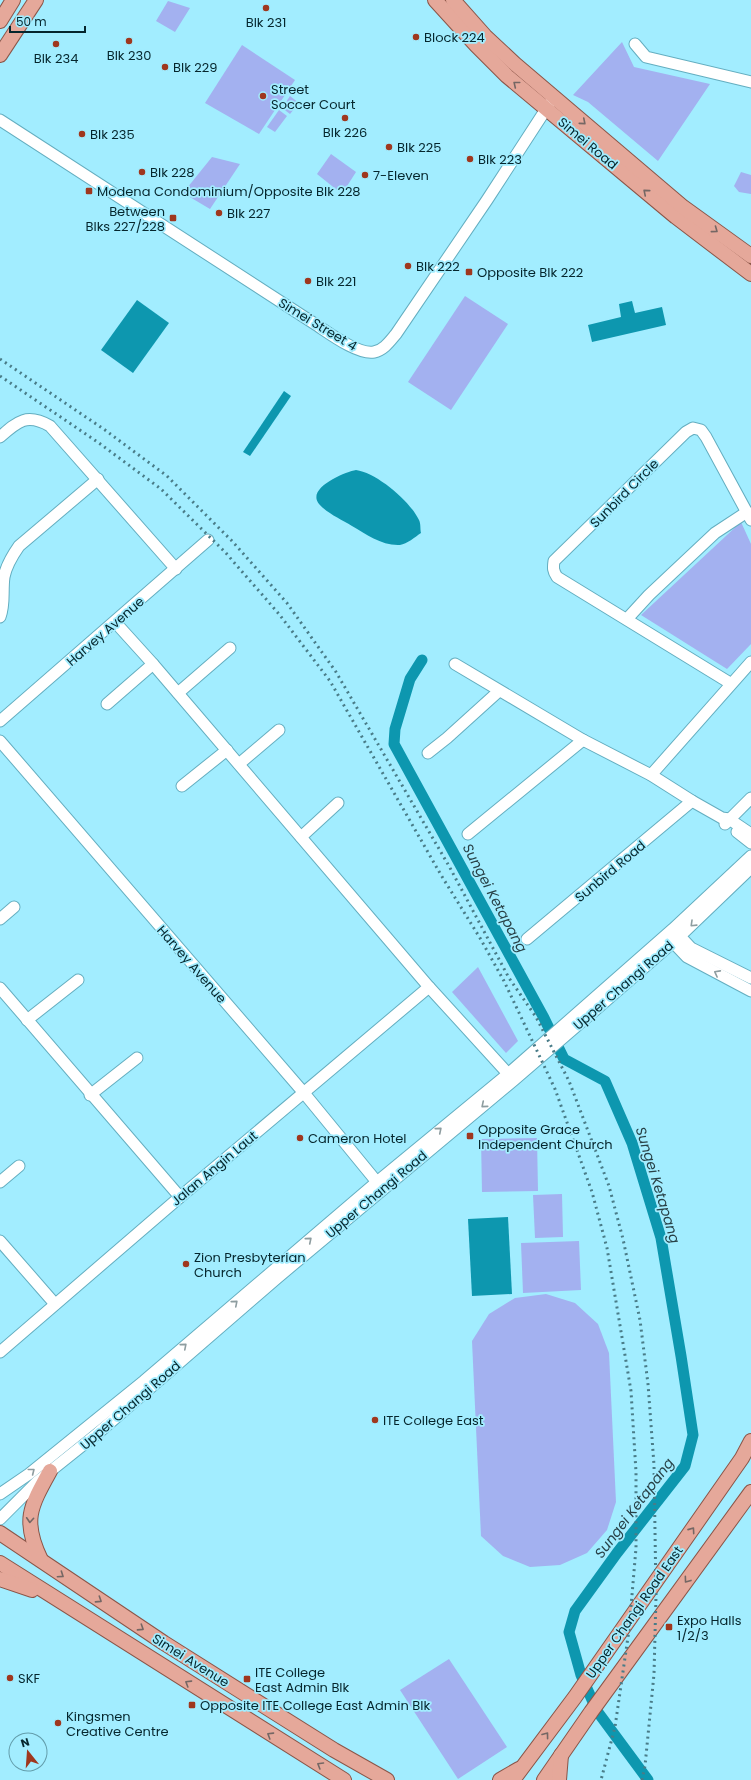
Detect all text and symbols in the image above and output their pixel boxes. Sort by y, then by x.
marker: Blk 231 [261,3,271,13]
scale bar [10,8,85,34]
text: 50 m [16,13,47,30]
place label: Blk 231 [246,13,286,32]
place label: Block 224 [424,28,485,47]
marker: Block 224 [411,32,421,42]
marker: Blk 230 [124,36,134,46]
marker: Blk 234 [51,39,61,49]
place label: Blk 230 [107,46,151,65]
place label: Blk 234 [34,49,78,68]
place label: Blk 229 [173,58,217,77]
marker: Blk 229 [160,62,170,72]
place label: Street Soccer Court [271,80,356,114]
one-way arrow [514,81,521,88]
marker: Street Soccer Court [258,91,268,101]
marker: Blk 226 [340,113,350,123]
street label: Simei Road [554,113,622,174]
one-way arrow [579,118,586,125]
place label: Blk 226 [323,123,367,142]
place label: Blk 235 [90,125,135,144]
marker: Blk 235 [77,129,87,139]
place label: Blk 225 [397,138,441,157]
marker: Blk 225 [384,142,394,152]
place label: Blk 223 [478,150,522,169]
marker: Blk 223 [465,154,475,164]
place label: Blk 228 [150,163,195,182]
place label: 7-Eleven [373,166,429,185]
marker: Blk 228 [137,167,147,177]
marker: 7-Eleven [360,170,370,180]
place label: Modena Condominium/Opposite Blk 228 [97,182,361,201]
marker: Modena Condominium/Opposite Blk 228 [84,186,94,196]
one-way arrow [644,189,651,196]
place label: Between Blks 227/228 [85,202,165,236]
place label: Blk 227 [227,204,270,223]
marker: Blk 227 [214,208,224,218]
marker: Between Blks 227/228 [168,213,178,223]
one-way arrow [710,225,717,232]
place label: Blk 222 [416,257,460,276]
marker: Blk 222 [403,261,413,271]
place label: Opposite Blk 222 [477,263,583,282]
marker: Opposite Blk 222 [464,267,474,277]
place label: Blk 221 [316,272,356,291]
marker: Blk 221 [303,276,313,286]
street label: Simei Street 4 [275,293,361,355]
street label: Sunbird Circle [586,455,663,532]
street label: Harvey Avenue [62,592,148,671]
street label: Sunbird Road [571,836,650,907]
water label: Sungei Ketapang [458,840,532,956]
one-way arrow [690,919,697,926]
street label: Harvey Avenue [152,921,231,1007]
street label: Upper Changi Road [569,936,678,1034]
one-way arrow [713,970,721,978]
one-way arrow [481,1100,488,1107]
place label: Opposite Grace Independent Church [478,1120,613,1154]
water label: Sungei Ketapang [631,1124,685,1246]
street label: Jalan Angin Laut [167,1126,262,1210]
one-way arrow [435,1128,442,1135]
place label: Cameron Hotel [308,1129,407,1148]
marker: Opposite Grace Independent Church [465,1131,475,1141]
marker: Cameron Hotel [295,1133,305,1143]
street label: Upper Changi Road [321,1146,431,1243]
one-way arrow [304,1238,311,1245]
place label: Zion Presbyterian Church [194,1248,306,1282]
marker: Zion Presbyterian Church [181,1259,191,1269]
one-way arrow [230,1301,237,1308]
one-way arrow [179,1343,187,1351]
street label: Upper Changi Road [76,1356,185,1454]
place label: ITE College East [383,1411,484,1430]
marker: ITE College East [370,1415,380,1425]
water label: Sungei Ketapang [590,1453,679,1562]
one-way arrow [27,1469,34,1476]
one-way arrow [26,1517,35,1523]
one-way arrow [687,1527,695,1534]
street label: Upper Changi Road East [581,1542,688,1682]
one-way arrow [57,1570,64,1578]
one-way arrow [684,1576,692,1583]
one-way arrow [95,1596,102,1603]
place label: Expo Halls 1/2/3 [677,1611,742,1645]
marker: Expo Halls 1/2/3 [664,1622,674,1632]
one-way arrow [137,1623,144,1631]
street label: Simei Avenue [148,1629,233,1692]
place label: ITE College East Admin Blk [255,1663,350,1697]
place label: SKF [18,1669,40,1688]
marker: SKF [5,1673,15,1683]
marker: ITE College East Admin Blk [242,1674,252,1684]
one-way arrow [185,1680,192,1688]
place label: Opposite ITE College East Admin Blk [200,1696,430,1715]
marker: Opposite ITE College East Admin Blk [187,1700,197,1710]
place label: Kingsmen Creative Centre [66,1707,169,1741]
marker: Kingsmen Creative Centre [53,1718,63,1728]
north arrow [8,1732,48,1772]
one-way arrow [267,1732,274,1739]
one-way arrow [541,1733,548,1740]
text: N [19,1734,31,1751]
one-way arrow [317,1762,324,1770]

